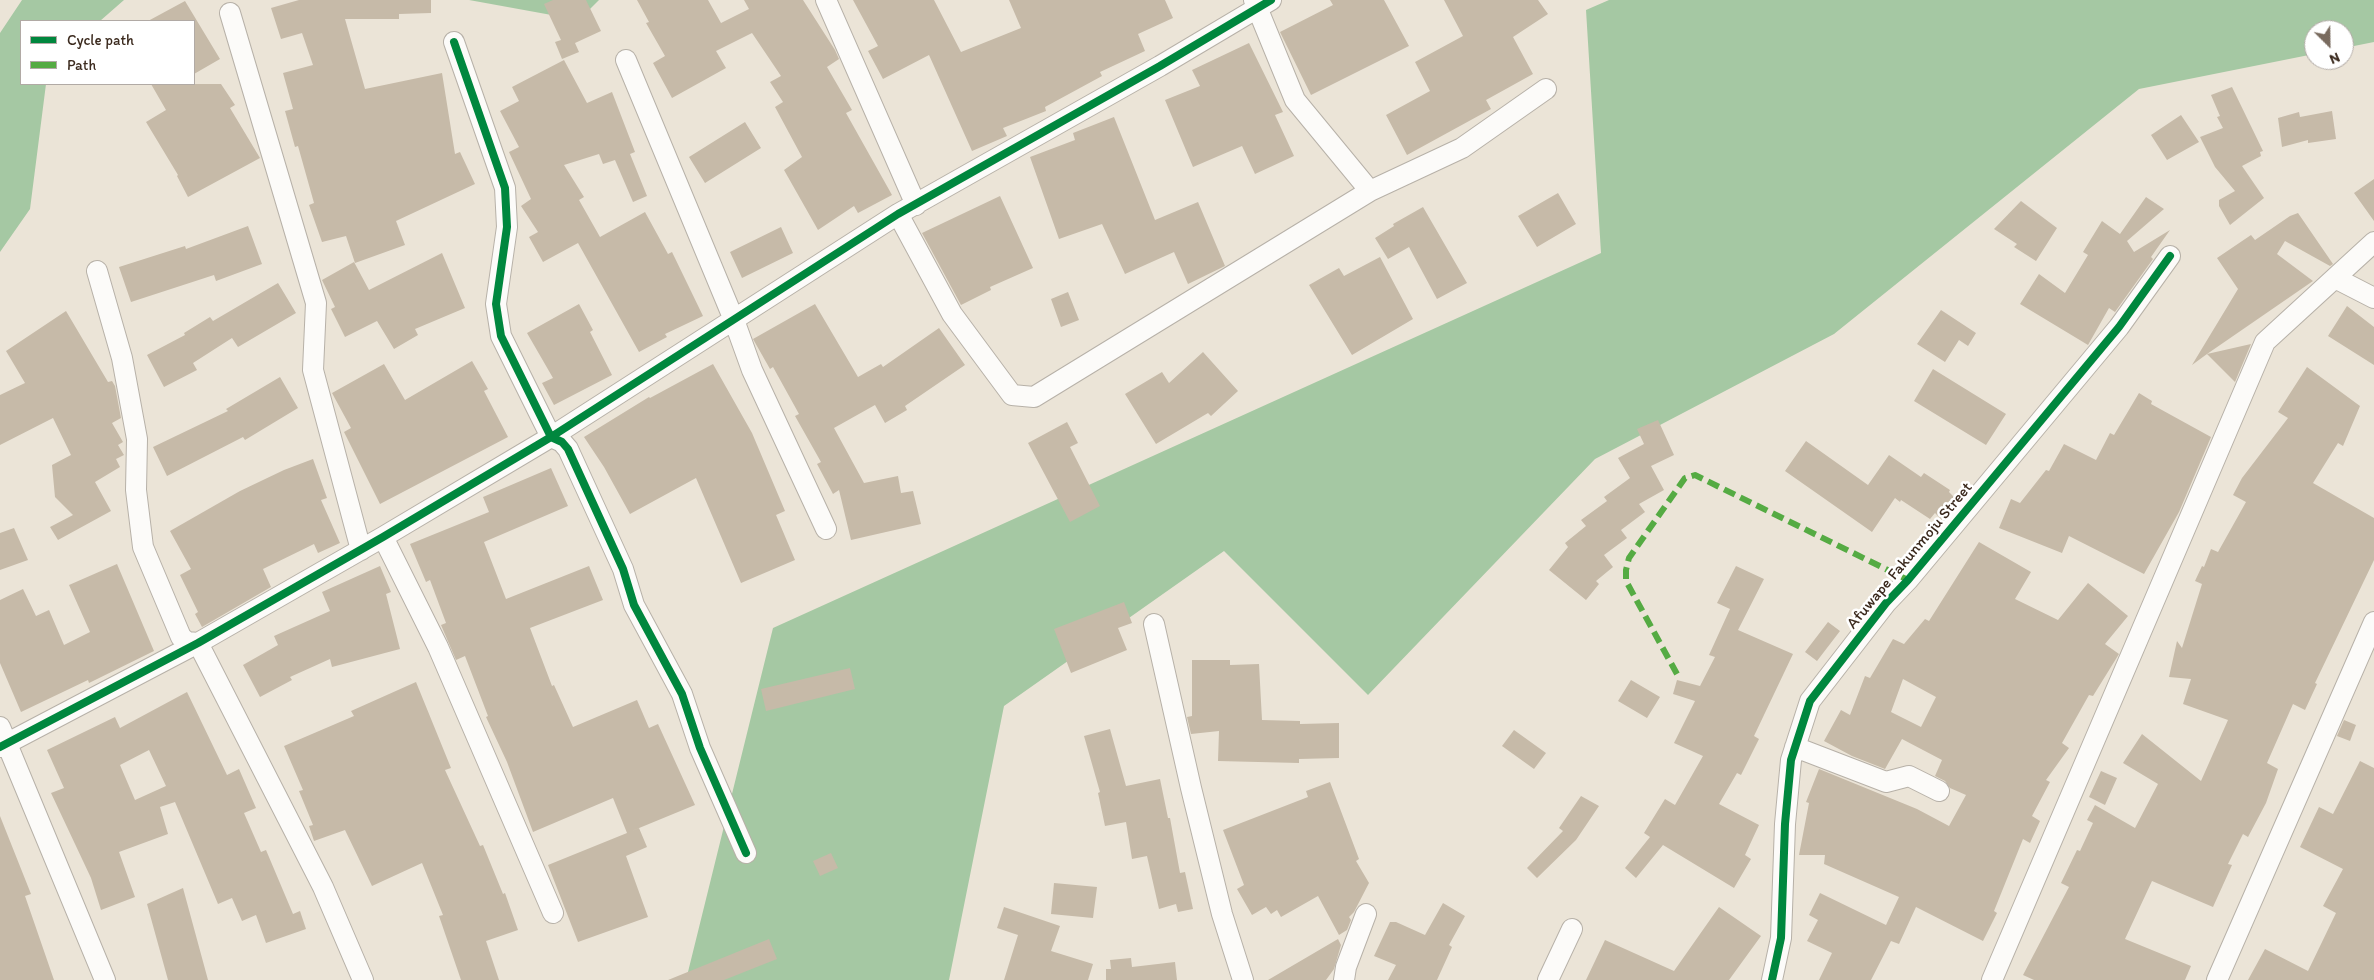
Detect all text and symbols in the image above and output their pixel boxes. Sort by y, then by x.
legend [20,20,195,85]
north arrow [2304,20,2354,70]
text: Cycle path [67,31,134,49]
text: N [2327,49,2342,68]
text: Path [67,56,96,74]
street label: Afuwape Fakunmoju Street [1843,479,1977,633]

